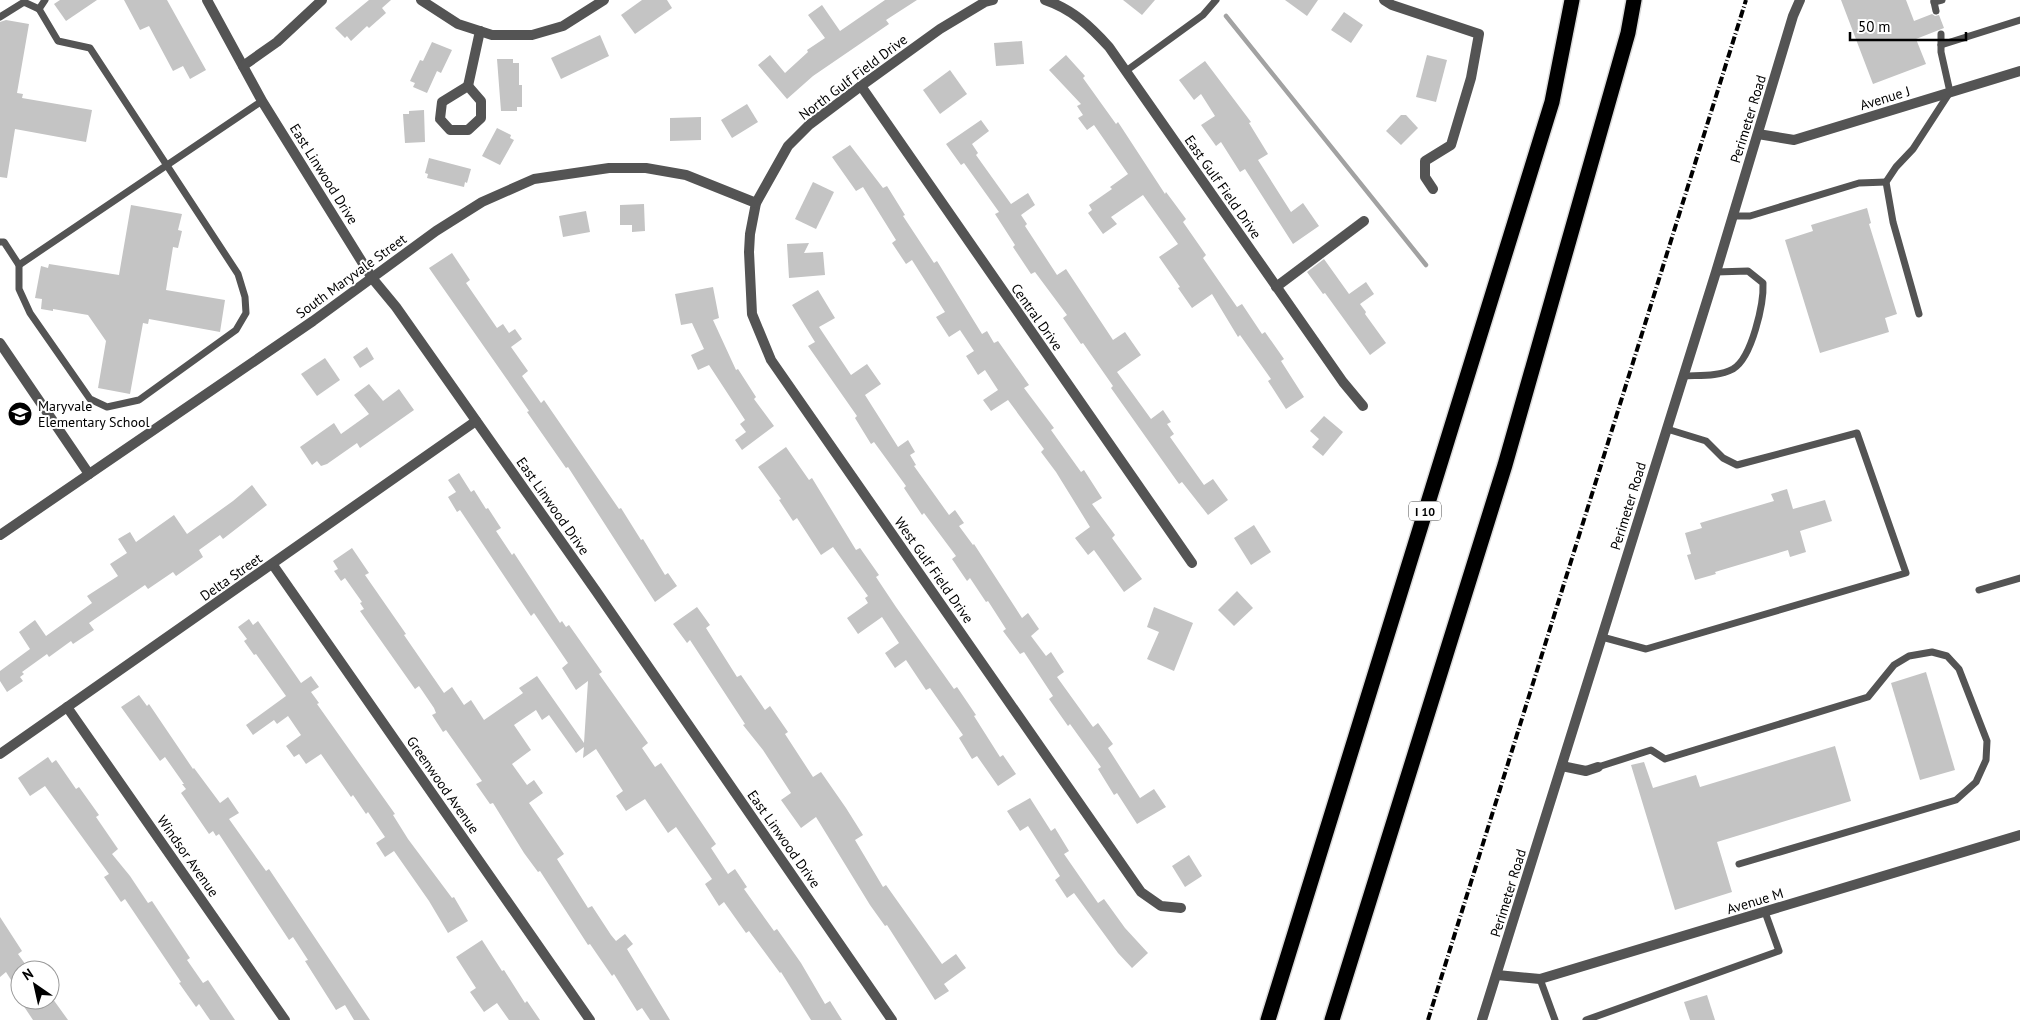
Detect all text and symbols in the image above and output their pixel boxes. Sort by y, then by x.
scale bar [1850,10,1966,42]
text: 50 m [1858,17,1891,36]
street label: North Gulf Field Drive [795,30,911,124]
street label: Perimeter Road [1726,73,1770,165]
street label: Avenue J [1858,82,1912,114]
street label: East Linwood Drive [286,120,362,228]
street label: East Gulf Field Drive [1181,132,1265,242]
street label: South Maryvale Street [292,230,410,322]
street label: Central Drive [1007,280,1067,354]
place label: Maryvale Elementary School [38,397,150,431]
school or university icon: Maryvale Elementary School [7,401,33,427]
street label: East Linwood Drive [513,454,593,558]
street label: Perimeter Road [1606,460,1650,552]
road number: I 10 [1409,502,1441,520]
street label: West Gulf Field Drive [891,513,977,627]
street label: Delta Street [197,549,266,605]
street label: Greenwood Avenue [403,733,483,837]
street label: East Linwood Drive [744,787,824,891]
street label: Windsor Avenue [153,812,223,900]
street label: Perimeter Road [1486,847,1530,939]
street label: Avenue M [1724,884,1786,918]
north arrow [10,960,60,1010]
text: N [19,964,37,984]

